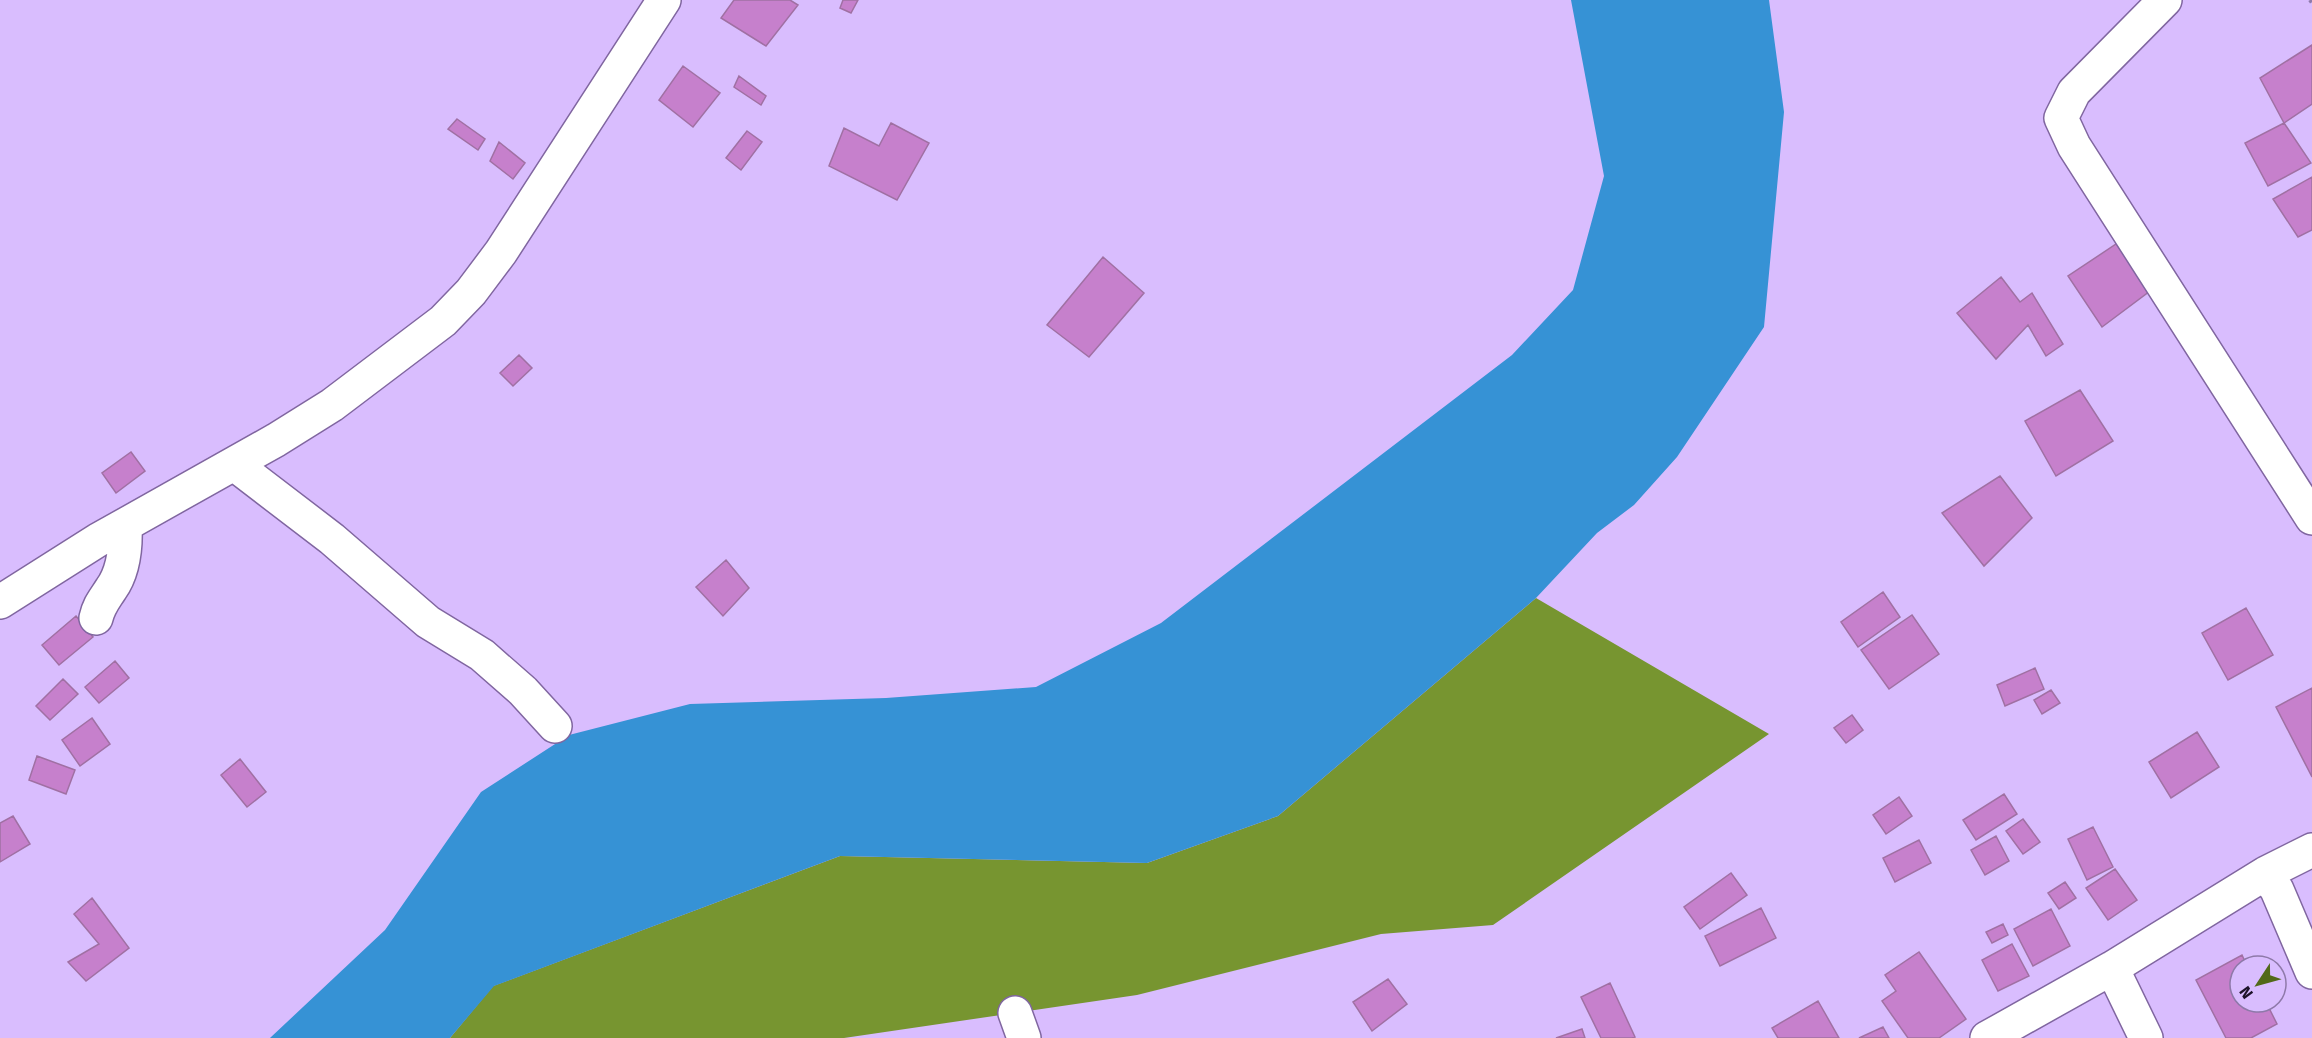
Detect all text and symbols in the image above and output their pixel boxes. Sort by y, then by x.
north arrow [2228,954,2288,1014]
text: N [2235,983,2257,1002]

